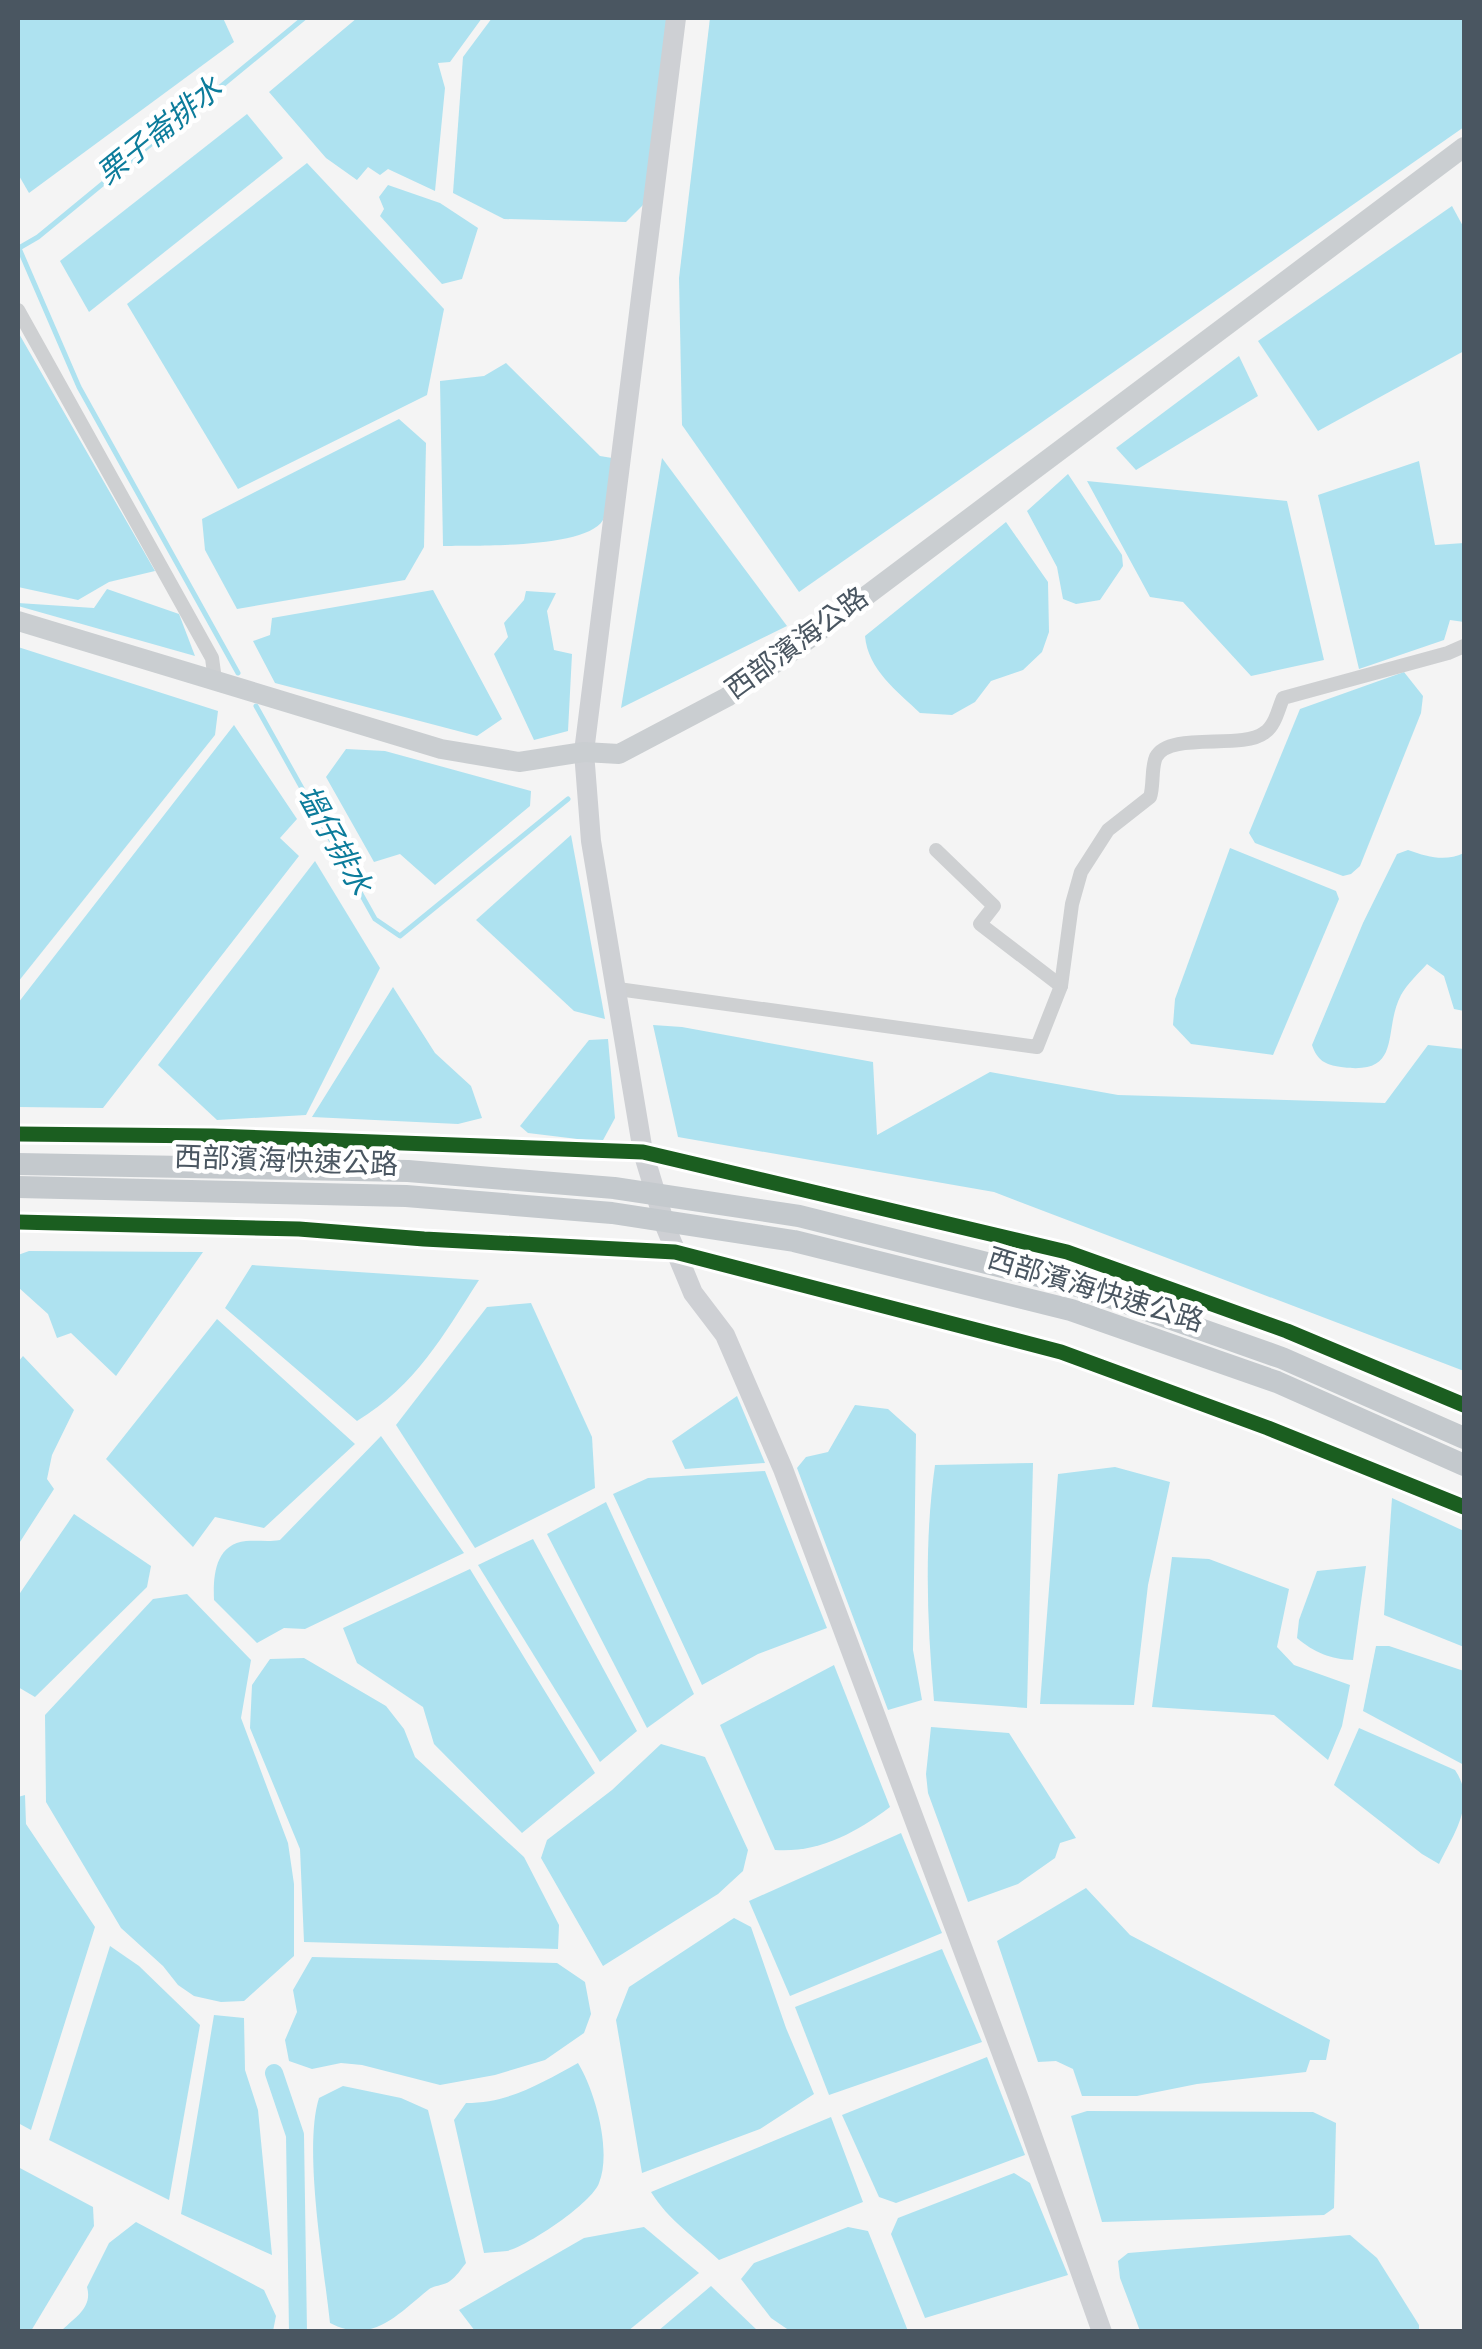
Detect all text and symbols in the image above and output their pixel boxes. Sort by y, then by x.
water label: 栗子崙排水 [91,70,232,195]
street label: 西部濱海公路 [719,581,877,709]
water label: 塭仔排水 [287,780,378,904]
street label: 西部濱海快速公路 [173,1141,399,1185]
street label: 西部濱海快速公路 [983,1242,1207,1342]

